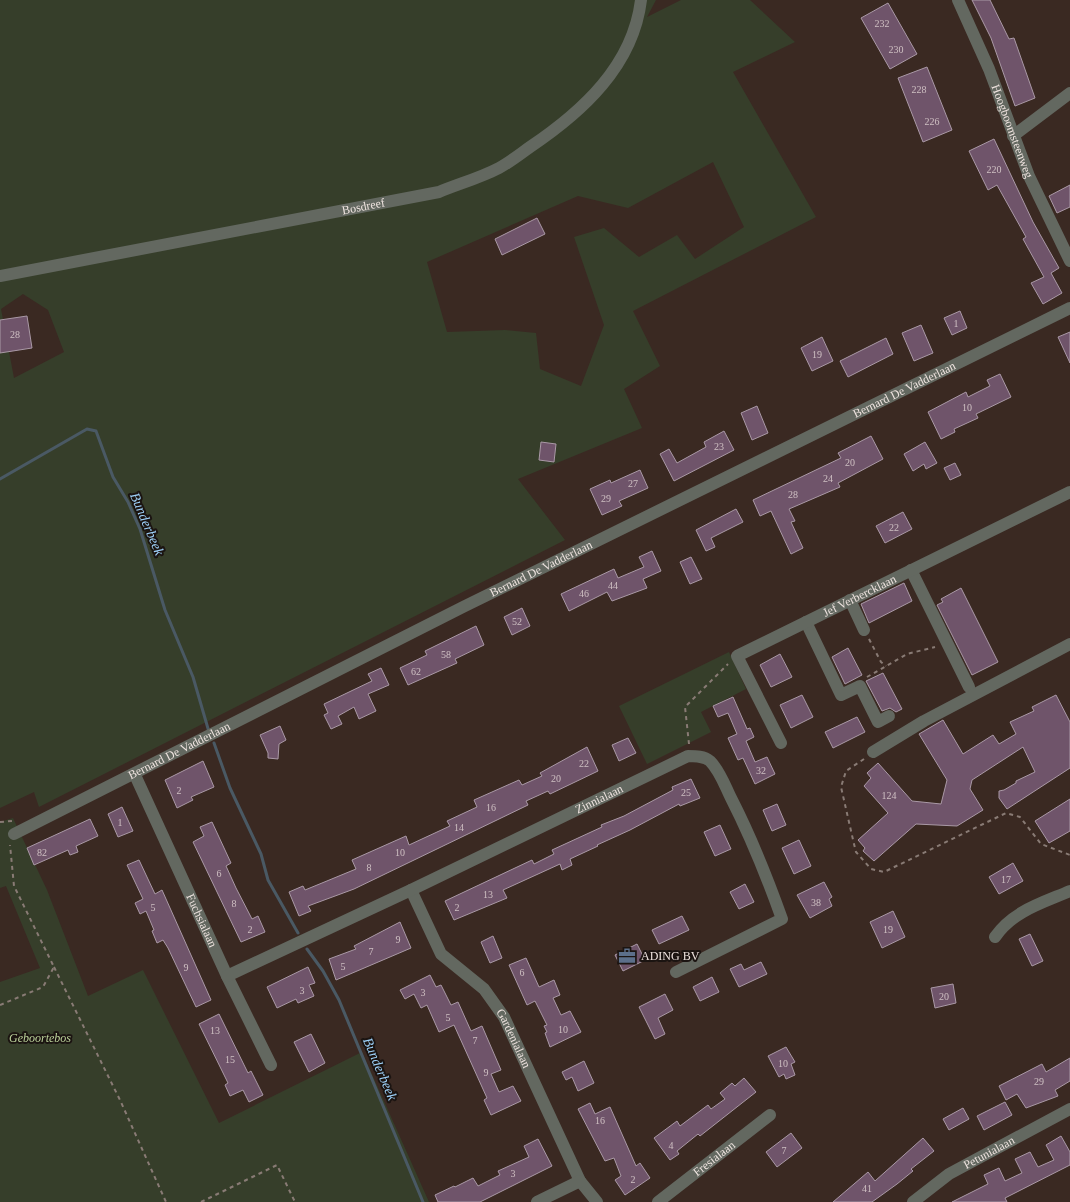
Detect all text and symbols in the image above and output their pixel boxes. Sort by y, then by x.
house number: 232 [875,18,890,29]
house number: 230 [889,44,904,55]
street label: Hoogboomsteenweg [988,82,1036,180]
house number: 228 [912,84,927,95]
house number: 226 [925,116,940,127]
house number: 220 [987,164,1002,175]
street label: Bosdreef [341,196,386,217]
house number: 1 [954,318,959,329]
house number: 28 [10,329,20,340]
house number: 19 [812,349,822,360]
street label: Bernard De Vadderlaan [851,359,958,421]
house number: 10 [962,402,972,413]
house number: 23 [714,441,724,452]
house number: 20 [845,457,855,468]
house number: 24 [823,473,833,484]
house number: 27 [628,478,638,489]
house number: 28 [788,489,798,500]
water label: Bunderbeek [127,490,167,558]
house number: 29 [601,493,611,504]
house number: 22 [889,522,899,533]
street label: Bernard De Vadderlaan [487,537,594,600]
street label: Jef Verbercklaan [820,572,898,620]
house number: 44 [608,580,618,591]
house number: 46 [579,588,589,599]
house number: 52 [512,616,522,627]
house number: 58 [441,649,451,660]
house number: 62 [411,666,421,677]
street label: Bernard De Vadderlaan [126,719,232,782]
house number: 22 [579,758,589,769]
house number: 32 [756,765,766,776]
house number: 20 [551,773,561,784]
street label: Zinnialaan [573,782,625,817]
house number: 2 [177,785,182,796]
house number: 25 [681,787,691,798]
house number: 124 [882,790,897,801]
house number: 16 [486,802,496,813]
house number: 1 [118,817,123,828]
house number: 14 [454,822,464,833]
house number: 82 [37,847,47,858]
house number: 10 [395,847,405,858]
house number: 8 [367,862,372,873]
house number: 6 [217,868,222,879]
house number: 17 [1001,874,1011,885]
house number: 13 [483,889,493,900]
street label: Fuchsialaan [183,891,220,949]
house number: 38 [811,897,821,908]
house number: 8 [232,898,237,909]
house number: 5 [151,902,156,913]
house number: 2 [455,902,460,913]
house number: 2 [248,924,253,935]
house number: 19 [883,924,893,935]
house number: 9 [396,934,401,945]
house number: 7 [369,946,374,957]
office icon: ADING BV [617,946,637,966]
place label: ADING BV [641,949,700,963]
house number: 5 [341,961,346,972]
house number: 9 [184,962,189,973]
house number: 6 [520,967,525,978]
house number: 3 [300,985,305,996]
house number: 3 [421,987,426,998]
house number: 20 [939,991,949,1002]
street label: Gardenialaan [493,1006,534,1070]
house number: 5 [446,1012,451,1023]
house number: 10 [558,1024,568,1035]
house number: 13 [210,1025,220,1036]
park label: Geboortebos [9,1031,71,1045]
water label: Bunderbeek [360,1035,400,1103]
house number: 7 [473,1035,478,1046]
house number: 15 [225,1054,235,1065]
house number: 10 [778,1058,788,1069]
house number: 9 [484,1067,489,1078]
house number: 29 [1034,1076,1044,1087]
house number: 16 [595,1115,605,1126]
street label: Petunialaan [961,1133,1017,1172]
street label: Fresialaan [690,1138,738,1179]
house number: 4 [669,1140,674,1151]
house number: 7 [782,1145,787,1156]
house number: 3 [511,1168,516,1179]
house number: 2 [631,1174,636,1185]
house number: 41 [862,1183,872,1194]

